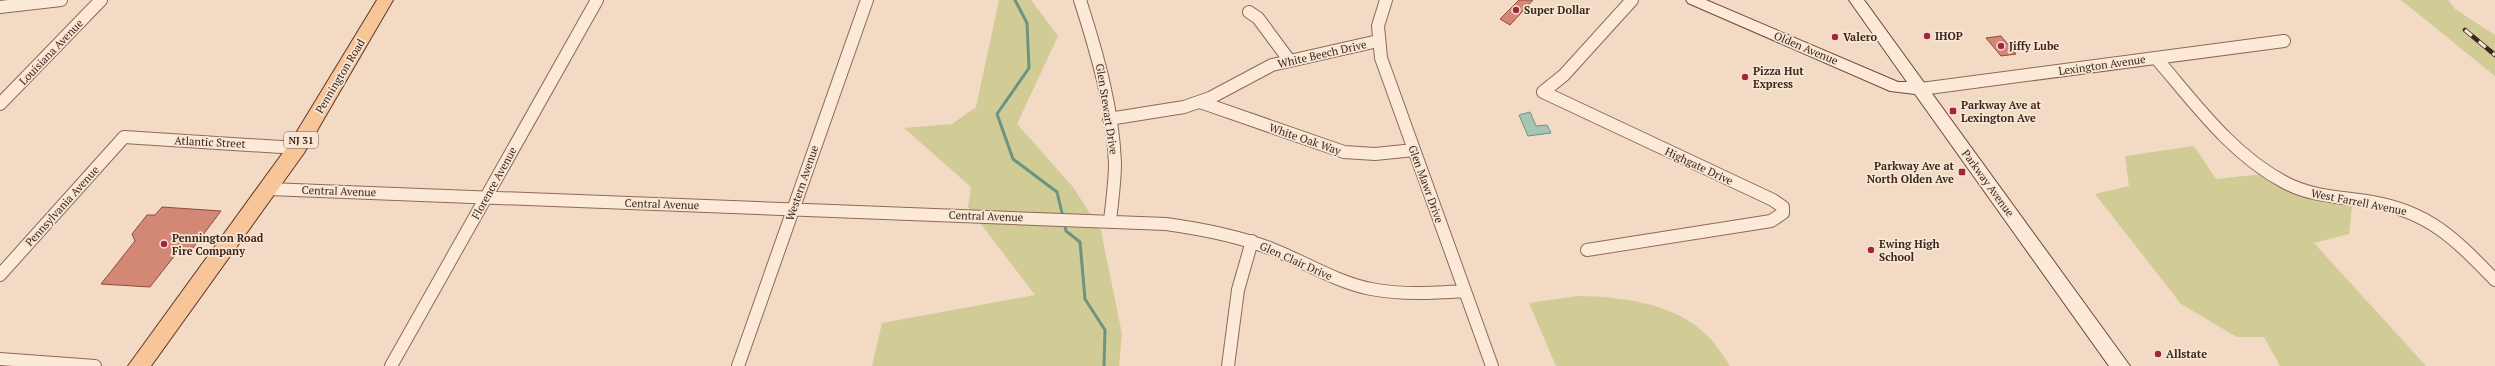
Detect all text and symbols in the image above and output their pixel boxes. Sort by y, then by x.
place label: Super Dollar [1524,3,1590,17]
marker: Super Dollar [1511,5,1521,15]
street label: Louisiana Avenue [16,16,86,88]
street label: Olden Avenue [1772,28,1841,68]
place label: IHOP [1935,29,1963,43]
place label: Valero [1843,30,1878,44]
marker: IHOP [1922,31,1932,41]
marker: Valero [1830,32,1840,42]
street label: Pennington Road [312,36,368,116]
street label: White Beech Drive [1276,37,1368,71]
place label: Jiffy Lube [2009,39,2059,53]
marker: Jiffy Lube [1996,41,2006,51]
street label: Lexington Avenue [2058,52,2147,78]
street label: Glen Stewart Drive [1093,63,1121,156]
place label: Pizza Hut Express [1753,64,1804,91]
marker: Pizza Hut Express [1740,72,1750,82]
place label: Parkway Ave at Lexington Ave [1961,98,2042,125]
marker: Parkway Ave at Lexington Ave [1948,106,1958,116]
street label: White Oak Way [1267,120,1343,158]
road number: NJ 31 [284,132,318,148]
street label: Atlantic Street [174,133,246,151]
street label: Western Avenue [783,143,822,222]
street label: Glen Mawr Drive [1405,143,1447,225]
street label: Florence Avenue [468,144,520,222]
street label: Highgate Drive [1663,144,1736,188]
street label: Parkway Avenue [1959,147,2017,220]
place label: Parkway Ave at North Olden Ave [1867,159,1955,186]
street label: Pennsylvania Avenue [22,163,102,249]
marker: Parkway Ave at North Olden Ave [1957,167,1967,177]
street label: Central Avenue [302,183,377,199]
street label: West Farrell Avenue [2310,186,2409,218]
street label: Central Avenue [625,196,700,212]
street label: Central Avenue [949,208,1024,224]
place label: Pennington Road Fire Company [172,231,264,258]
place label: Ewing High School [1879,237,1940,264]
marker: Pennington Road Fire Company [159,239,169,249]
street label: Glen Clair Drive [1258,239,1335,283]
marker: Ewing High School [1866,245,1876,255]
place label: Allstate [2166,347,2207,361]
marker: Allstate [2153,349,2163,359]

